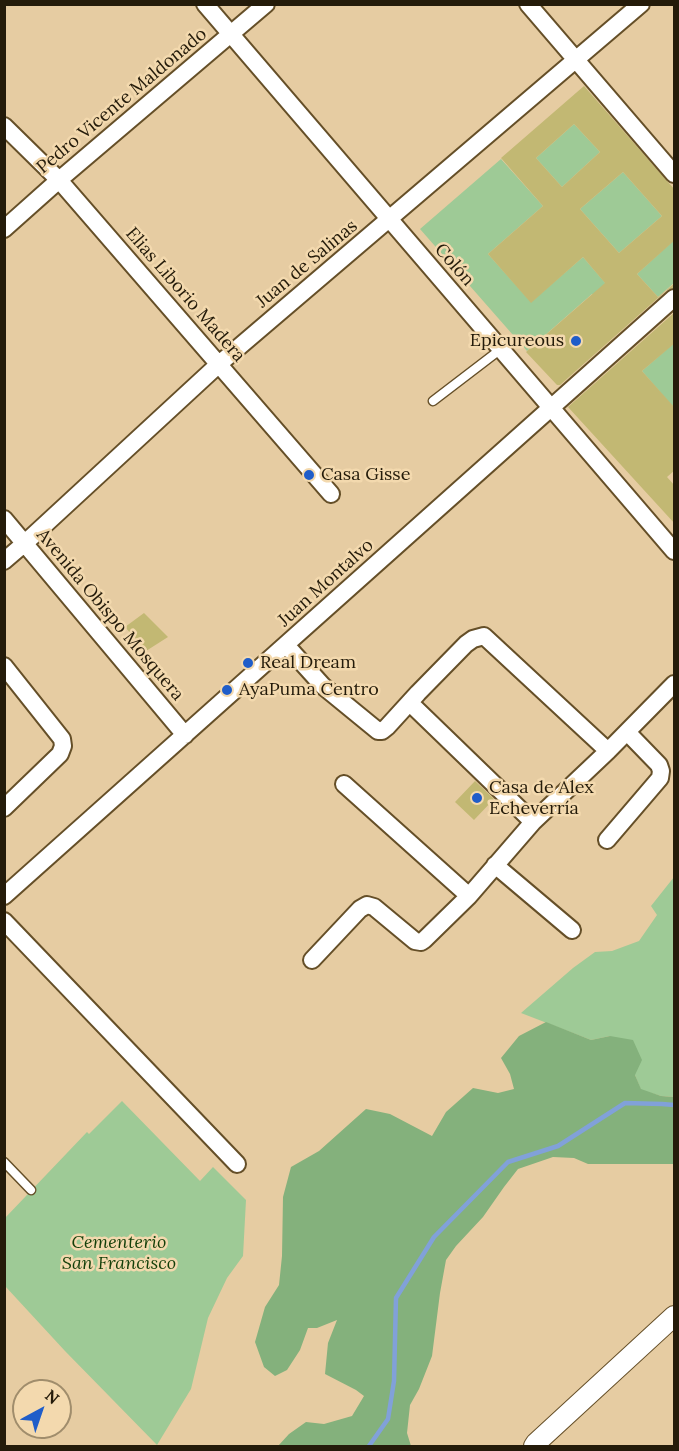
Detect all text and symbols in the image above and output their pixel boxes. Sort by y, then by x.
street label: Pedro Vicente Maldonado [32,23,212,179]
street label: Juan de Salinas [252,215,362,313]
street label: Elias Liborio Madera [121,223,249,367]
street label: Colón [430,239,478,291]
place label: Epicureous [470,330,564,352]
marker: Epicureous [569,334,583,348]
place label: Casa Gisse [321,464,410,486]
marker: Casa Gisse [302,468,316,482]
street label: Avenida Obispo Mosquera [32,525,188,705]
street label: Juan Montalvo [274,535,378,631]
place label: Real Dream [260,652,356,674]
marker: Real Dream [241,656,255,670]
place label: AyaPuma Centro [239,679,379,701]
marker: AyaPuma Centro [220,683,234,697]
place label: Casa de Alex Echeverría [489,777,594,820]
marker: Casa de Alex Echeverría [470,791,484,805]
park label: Cementerio San Francisco [62,1232,176,1274]
north arrow [12,1379,72,1439]
text: N [41,1385,63,1408]

